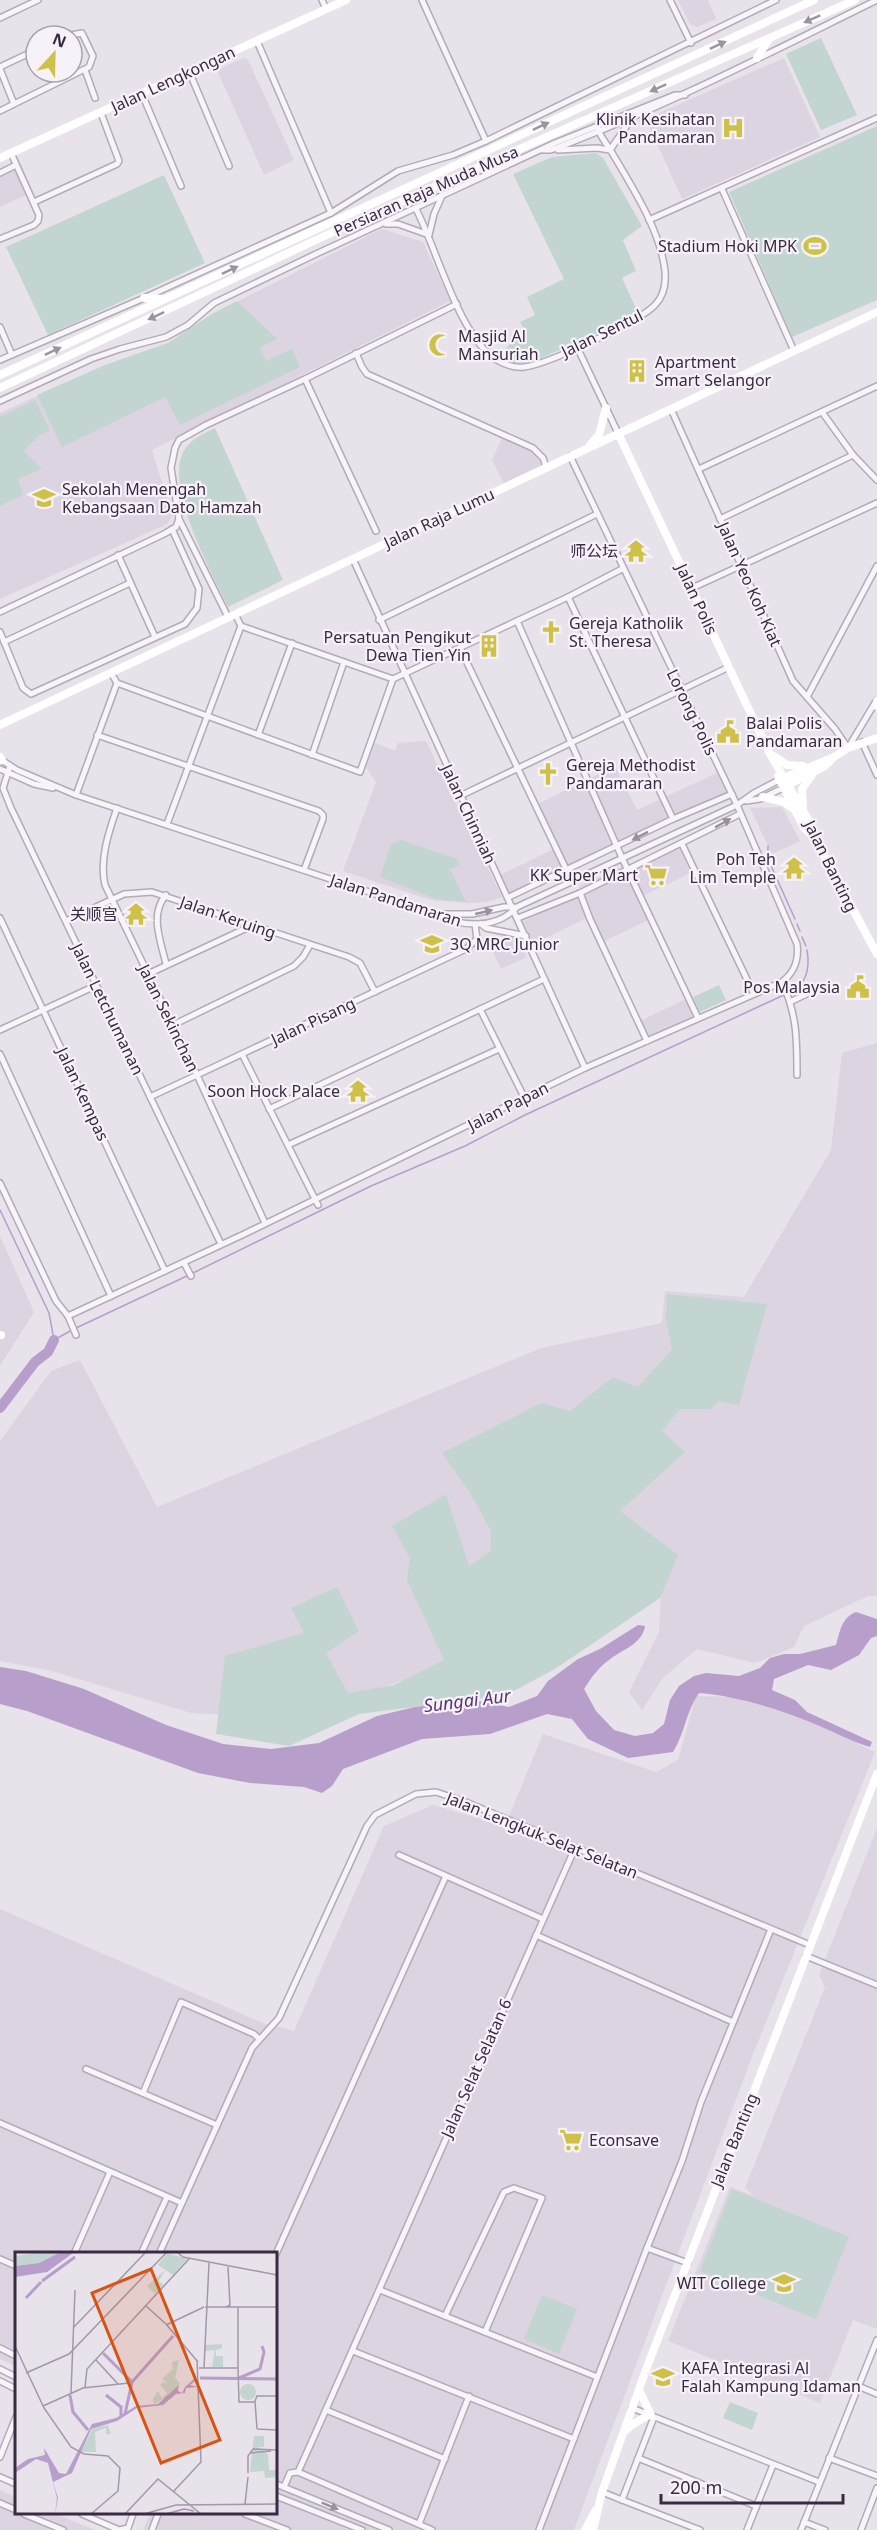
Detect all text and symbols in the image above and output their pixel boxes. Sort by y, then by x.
one-way arrow [803,15,821,25]
north arrow [24,24,84,84]
text: N [49,27,70,53]
one-way arrow [709,40,726,49]
street label: Jalan Lengkongan [106,41,239,118]
one-way arrow [649,83,667,93]
place label: Klinik Kesihatan Pandamaran [596,108,715,148]
hospital icon: Klinik Kesihatan Pandamaran [720,115,746,141]
one-way arrow [532,122,549,131]
street label: Persiaran Raja Muda Musa [330,140,522,242]
sports icon: Stadium Hoki MPK [802,233,828,259]
place label: Stadium Hoki MPK [658,235,797,257]
one-way arrow [222,265,239,274]
street label: Jalan Sentul [556,304,646,363]
one-way arrow [147,312,164,321]
place label: Masjid Al Mansuriah [458,325,539,365]
mosque icon: Masjid Al Mansuriah [427,332,453,358]
one-way arrow [45,346,63,356]
place label: Apartment Smart Selangor [655,351,772,391]
building icon: Apartment Smart Selangor [624,358,650,384]
place label: Sekolah Menengah Kebangsaan Dato Hamzah [62,478,262,518]
street label: Jalan Raja Lumu [378,483,498,554]
school or university icon: Sekolah Menengah Kebangsaan Dato Hamzah [31,485,57,511]
street label: Jalan Yeo Koh Kiat [712,516,787,650]
temple icon: 师公坛 [623,538,649,564]
place label: 师公坛 [570,540,618,562]
street label: Jalan Polis [670,558,723,638]
place label: Gereja Katholik St. Theresa [569,612,684,652]
church icon: Gereja Katholik St. Theresa [538,619,564,645]
place label: Persatuan Pengikut Dewa Tien Yin [324,626,471,666]
building icon: Persatuan Pengikut Dewa Tien Yin [476,633,502,659]
street label: Lorong Polis [662,665,722,759]
place label: Balai Polis Pandamaran [746,712,842,752]
public building icon: Balai Polis Pandamaran [715,719,741,745]
place label: Gereja Methodist Pandamaran [566,754,696,794]
street label: Jalan Chinniah [435,759,502,867]
church icon: Gereja Methodist Pandamaran [535,761,561,787]
street label: Jalan Banting [798,815,863,915]
one-way arrow [715,818,732,828]
one-way arrow [631,830,649,840]
place label: Poh Teh Lim Temple [690,848,776,888]
temple icon: Poh Teh Lim Temple [781,855,807,881]
supermarket icon: KK Super Mart [643,862,669,888]
place label: KK Super Mart [530,864,638,886]
street label: Jalan Pandamaran [326,868,465,932]
street label: Jalan Keruing [175,890,279,944]
temple icon: 关顺宫 [123,901,149,927]
place label: 关顺宫 [70,903,118,925]
one-way arrow [475,906,493,916]
school or university icon: 3Q MRC Junior [419,931,445,957]
place label: 3Q MRC Junior [450,933,559,955]
street label: Jalan Letchumanan [66,938,149,1078]
street label: Jalan Sekinchan [133,959,205,1076]
public building icon: Pos Malaysia [845,974,871,1000]
place label: Pos Malaysia [743,976,840,998]
street label: Jalan Pisang [265,992,359,1051]
street label: Jalan Kempas [51,1042,114,1144]
street label: Jalan Papan [462,1076,552,1137]
temple icon: Soon Hock Palace [345,1078,371,1104]
place label: Soon Hock Palace [207,1080,340,1102]
water label: Sungai Aur [422,1683,513,1717]
street label: Jalan Lengkuk Selat Selatan [441,1786,641,1884]
street label: Jalan Selat Selatan 6 [435,1995,517,2143]
street label: Jalan Banting [704,2090,763,2192]
supermarket icon: Econsave [558,2127,584,2153]
place label: Econsave [589,2129,659,2151]
inset map [15,2252,278,2515]
school or university icon: WIT College [771,2270,797,2296]
place label: WIT College [677,2272,766,2294]
place label: KAFA Integrasi Al Falah Kampung Idaman [681,2357,861,2397]
school or university icon: KAFA Integrasi Al Falah Kampung Idaman [650,2364,676,2390]
scale bar [661,2467,842,2505]
text: 200 m [670,2475,722,2499]
one-way arrow [321,2502,339,2511]

